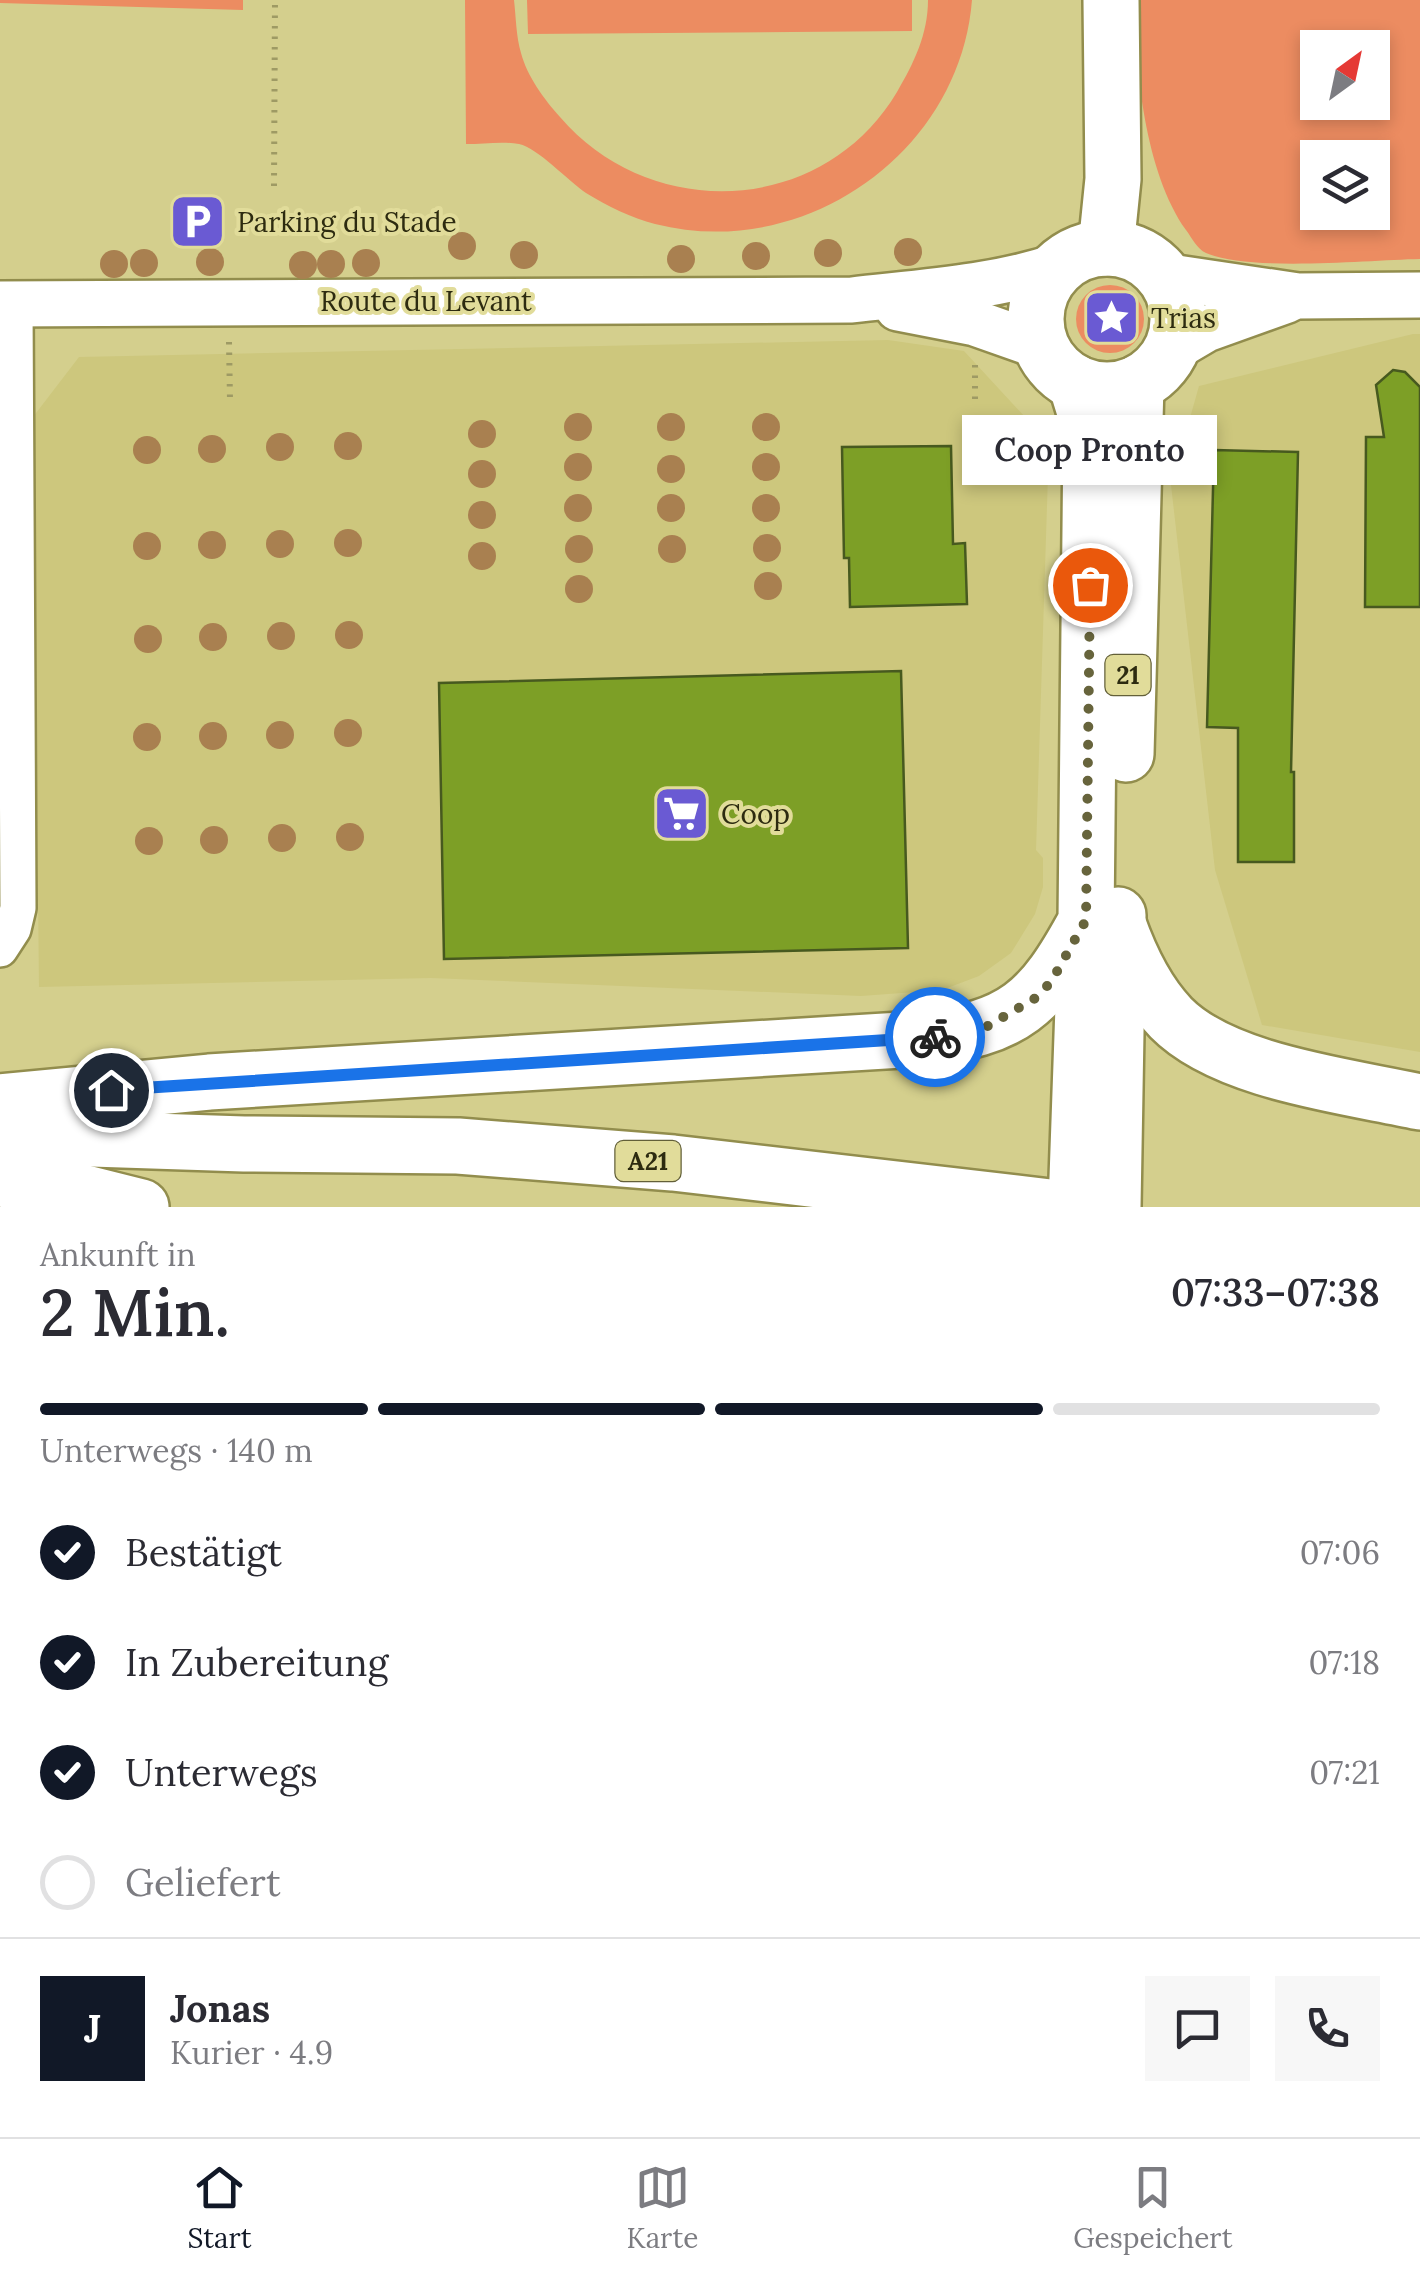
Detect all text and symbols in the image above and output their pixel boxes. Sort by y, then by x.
north arrow [1300,30,1390,120]
map controls [1300,30,1390,230]
button: layers [1300,140,1390,230]
parking icon: Parking du Stade [168,192,228,252]
place label: Parking du Stade [237,204,457,240]
street label: Route du Levant [320,283,532,319]
place icon: Trias [1082,288,1142,348]
place label: Trias [1151,300,1216,336]
callout: Coop Pronto [962,415,1218,485]
text: Coop Pronto [994,429,1185,470]
pin [1048,543,1133,628]
icon: bag [1063,558,1118,613]
road number: 21 [1106,655,1150,695]
supermarket icon: Coop [652,784,712,844]
place label: Coop [721,796,790,832]
courier [885,987,985,1087]
icon: bike [908,1010,963,1065]
pin [69,1048,154,1133]
icon: home [84,1063,139,1118]
road number: A21 [616,1141,680,1181]
text: Ankunft in [40,1234,196,1275]
text: 07:33–07:38 [1171,1268,1380,1316]
text: 2 Min. [40,1271,230,1354]
text: Unterwegs · 140 m [40,1430,313,1471]
icon: check [40,1525,95,1580]
text: Bestätigt [125,1528,282,1576]
text: 07:06 [1300,1532,1380,1573]
icon: check [40,1635,95,1690]
text: In Zubereitung [125,1638,389,1686]
text: 07:18 [1308,1642,1380,1683]
icon: check [40,1745,95,1800]
text: Unterwegs [125,1748,318,1796]
text: 07:21 [1309,1752,1380,1793]
text: Geliefert [125,1858,281,1906]
button: chat [1145,1976,1250,2081]
button: phone [1275,1976,1380,2081]
text: Jonas [170,1984,270,2032]
text: J [84,2004,101,2052]
text: Kurier · 4.9 [170,2032,333,2073]
tab: Start [187,2160,252,2256]
tab: Karte [627,2160,698,2256]
tab: Gespeichert [1073,2160,1233,2256]

